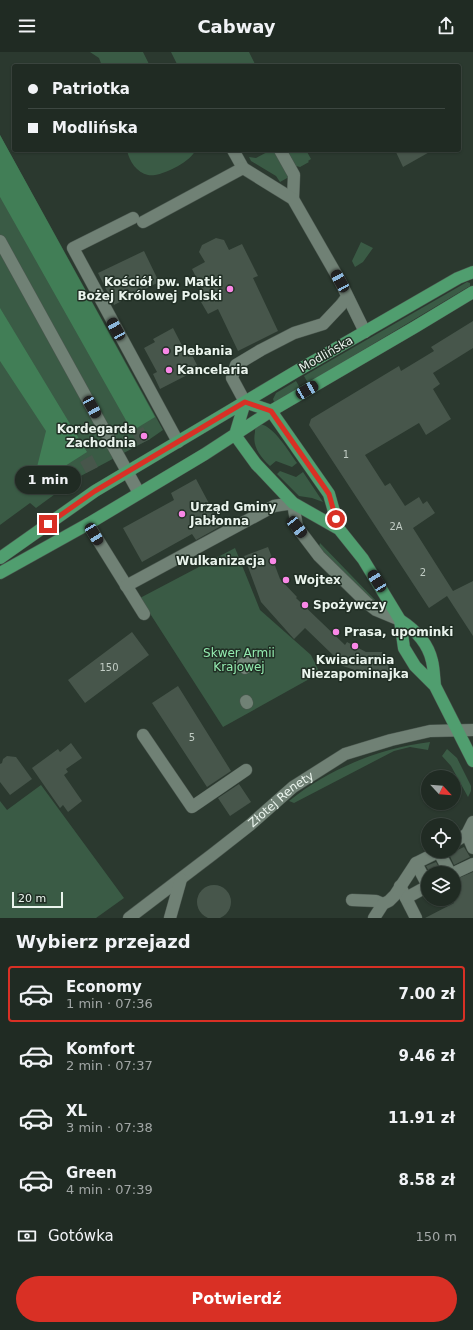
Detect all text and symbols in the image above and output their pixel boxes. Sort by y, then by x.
icon: menu [16,15,38,37]
icon: share [435,15,457,37]
text: Cabway [197,16,276,37]
text: Patriotka [52,80,130,98]
text: Modlińska [52,119,138,137]
car [329,268,351,294]
place label: Kościół pw. Matki Bożej Królowej Polski [77,275,222,303]
marker: Kościół pw. Matki Bożej Królowej Polski [225,284,235,294]
car [105,316,127,342]
street label: Modlińska [297,333,355,375]
place label: Plebania [174,344,233,358]
marker: Plebania [161,346,171,356]
place label: Kancelaria [177,363,249,377]
marker: Kancelaria [164,365,174,375]
car [294,379,320,401]
car [81,394,103,420]
place label: Kordegarda Zachodnia [57,422,136,450]
marker: Kordegarda Zachodnia [139,431,149,441]
house number: 1 [343,449,349,460]
callout: 1 min [15,466,81,494]
text: 1 min [28,472,68,487]
place label: Urząd Gminy Jabłonna [189,500,277,528]
marker: Urząd Gminy Jabłonna [177,509,187,519]
route start [327,510,345,528]
car [285,514,309,540]
route end [39,515,57,533]
car [83,521,105,547]
house number: 2A [389,521,403,532]
place label: Wulkanizacja [176,554,265,568]
marker: Wulkanizacja [268,556,278,566]
house number: 2 [420,567,426,578]
car [366,568,388,594]
place label: Wojtex [294,573,341,587]
marker: Wojtex [281,575,291,585]
place label: Spożywczy [313,598,386,612]
marker: Spożywczy [300,600,310,610]
place label: Prasa, upominki [344,625,453,639]
marker: Prasa, upominki [331,627,341,637]
marker: Kwiaciarnia Niezapominajka [350,641,360,651]
park label: Skwer Armii Krajowej [203,646,275,674]
place label: Kwiaciarnia Niezapominajka [301,653,409,681]
house number: 150 [99,662,119,673]
house number: 5 [189,732,195,743]
street label: Złotej Renety [246,769,316,830]
north arrow [421,770,461,810]
map controls [421,770,461,906]
button: locate [421,818,461,858]
button: layers [421,866,461,906]
scale bar [12,890,63,909]
text: 20 m [18,892,46,905]
text: Wybierz przejazd [16,931,191,952]
icon: car [18,976,54,1012]
text: Economy [66,978,142,996]
text: 7.00 zł [398,985,455,1003]
text: 1 min · 07:36 [66,996,153,1011]
icon: car [18,1038,54,1074]
text: Komfort [66,1040,135,1058]
text: 9.46 zł [398,1047,455,1065]
text: 2 min · 07:37 [66,1058,153,1073]
icon: car [18,1100,54,1136]
text: XL [66,1102,87,1120]
text: 11.91 zł [388,1109,455,1127]
text: 3 min · 07:38 [66,1120,153,1135]
icon: car [18,1162,54,1198]
text: Green [66,1164,117,1182]
text: 8.58 zł [398,1171,455,1189]
text: 4 min · 07:39 [66,1182,153,1197]
icon: cash [16,1225,38,1247]
text: Gotówka [48,1227,114,1245]
text: 150 m [415,1229,457,1244]
button: Potwierdź [16,1276,457,1322]

